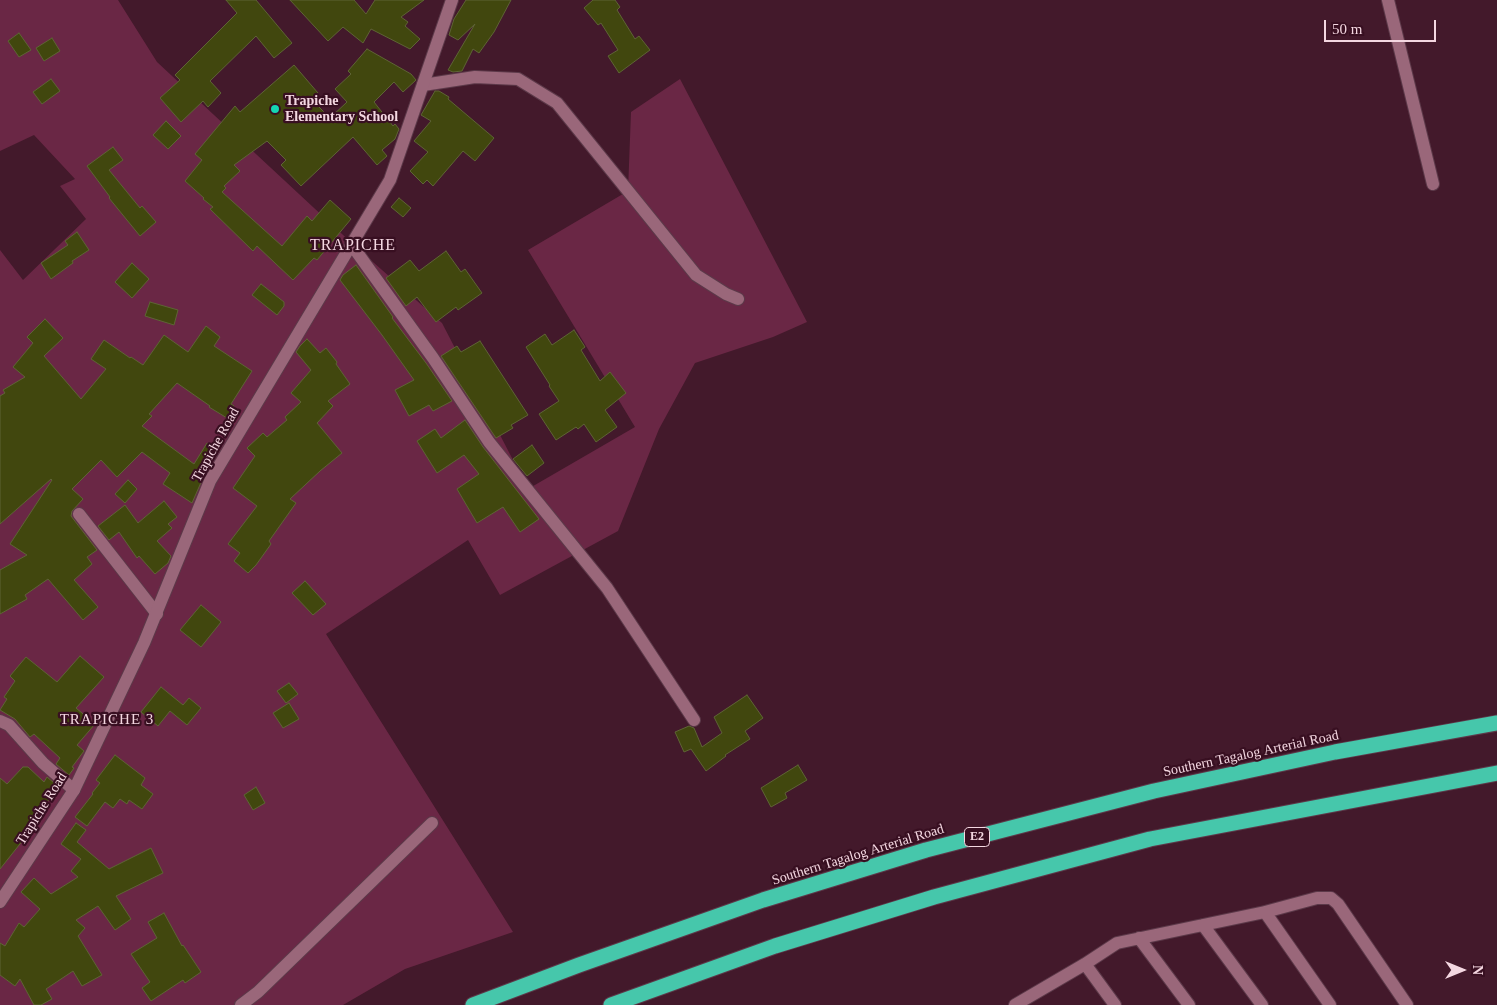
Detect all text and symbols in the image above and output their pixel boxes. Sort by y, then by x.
scale bar [1327,10,1440,42]
text: 50 m [1332,21,1362,37]
place label: Trapiche Elementary School [285,93,398,125]
marker: Trapiche Elementary School [269,103,281,115]
district label: TRAPICHE [309,236,397,256]
street label: Trapiche Road [189,405,243,485]
district label: TRAPICHE 3 [58,711,156,729]
street label: Southern Tagalog Arterial Road [1162,727,1340,781]
street label: Trapiche Road [13,770,71,848]
street label: Southern Tagalog Arterial Road [770,821,946,889]
road number: E2 [964,828,990,846]
north arrow [1437,945,1487,995]
text: N [1470,965,1485,975]

